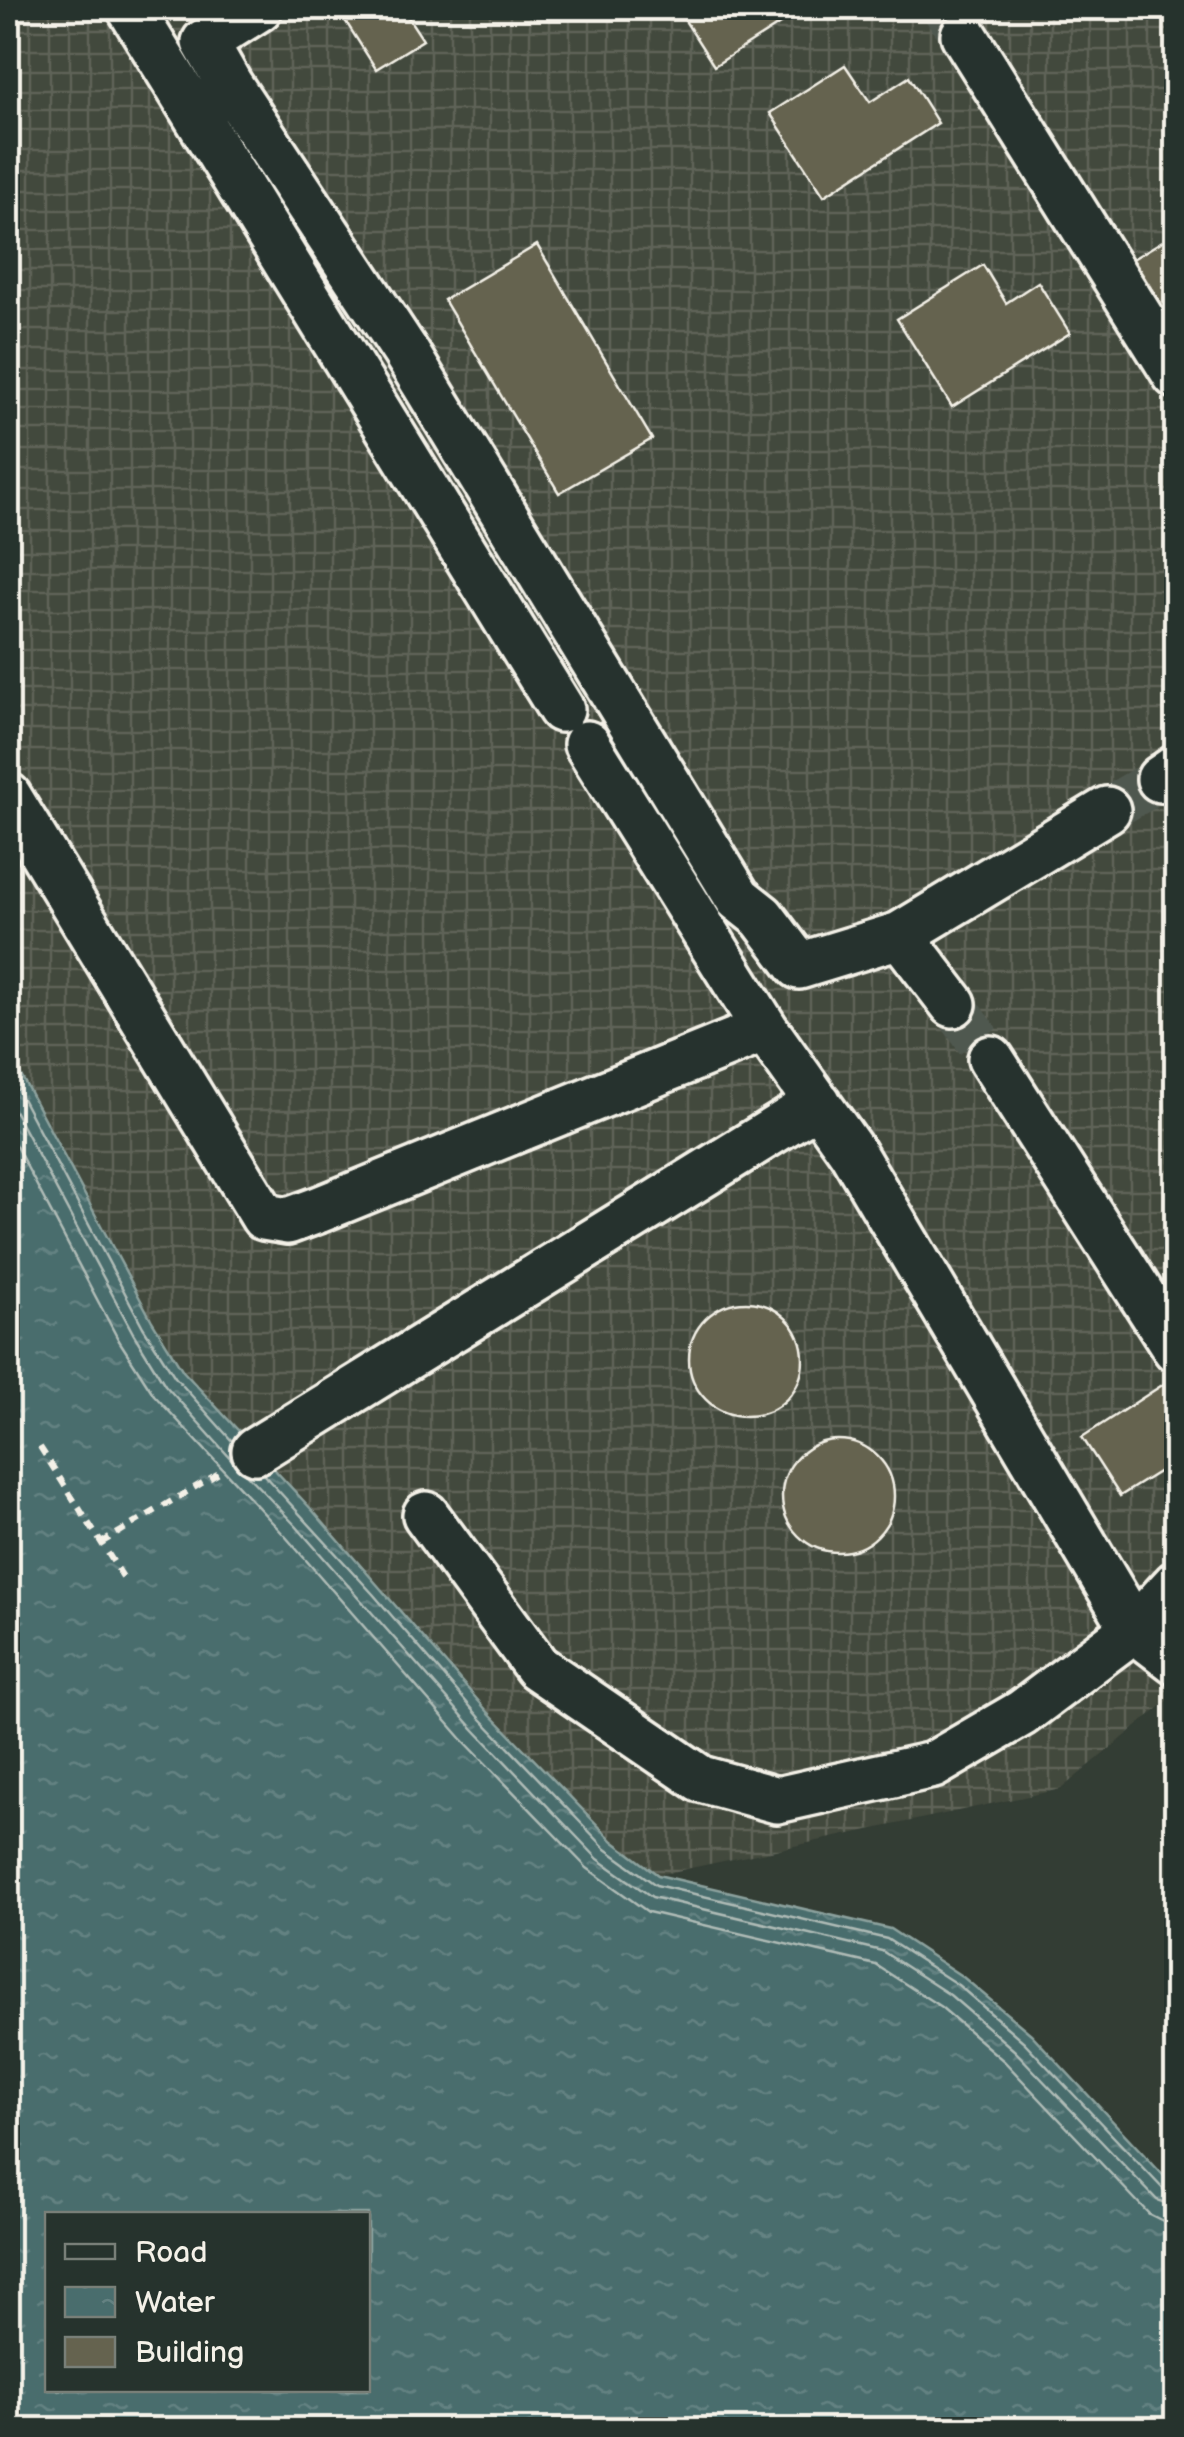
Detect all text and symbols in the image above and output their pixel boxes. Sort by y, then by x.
legend [45,2212,370,2392]
text: Road [135,2235,208,2271]
text: Water [135,2285,216,2321]
text: Building [135,2335,244,2371]

